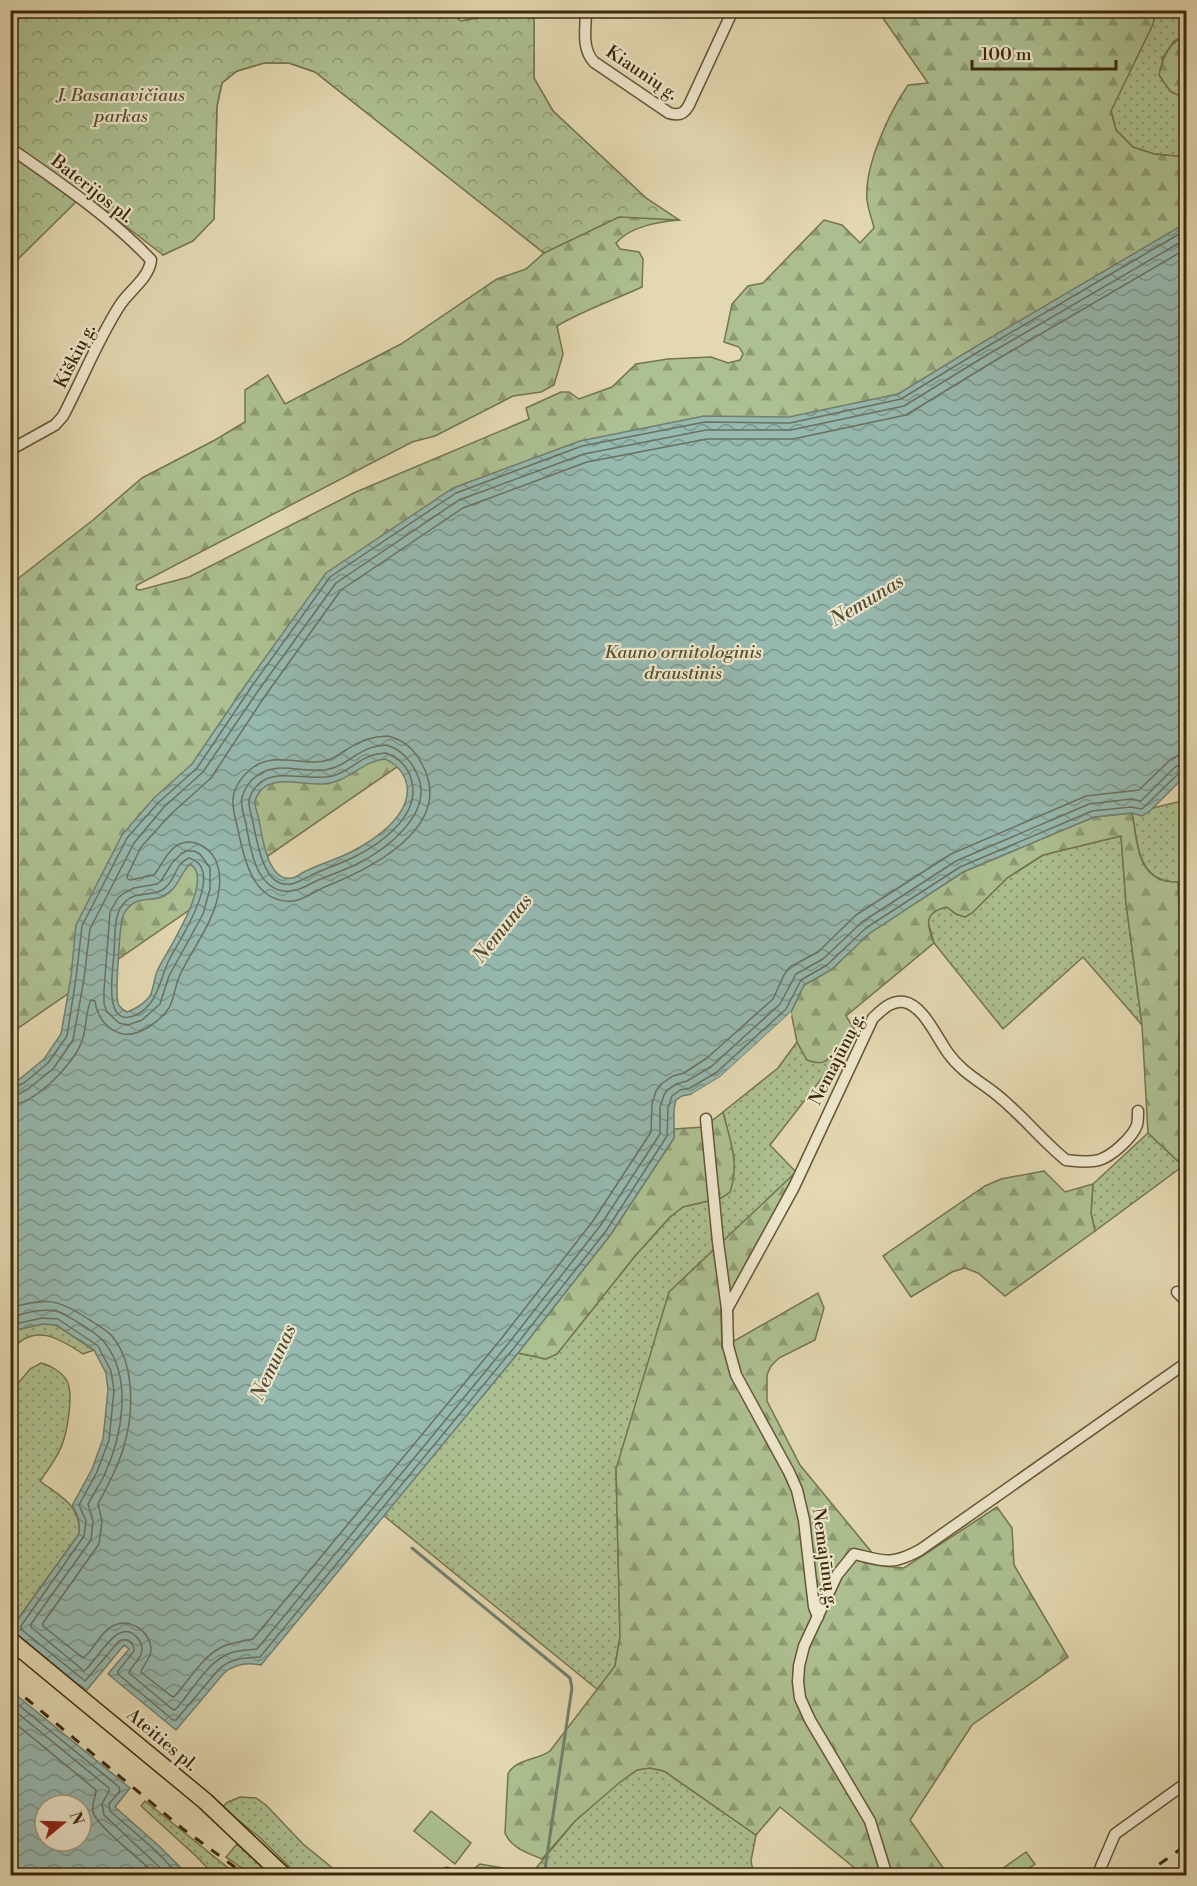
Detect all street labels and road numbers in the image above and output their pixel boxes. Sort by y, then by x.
street label: Kiaunių g. [601,40,683,106]
street label: Baterijos pl. [45,149,138,228]
street label: Kiškių g. [49,320,101,392]
street label: Nemajūnų g. [804,1009,870,1109]
street label: Nemajūnų g. [807,1506,843,1610]
street label: Ateities pl. [121,1703,202,1777]

